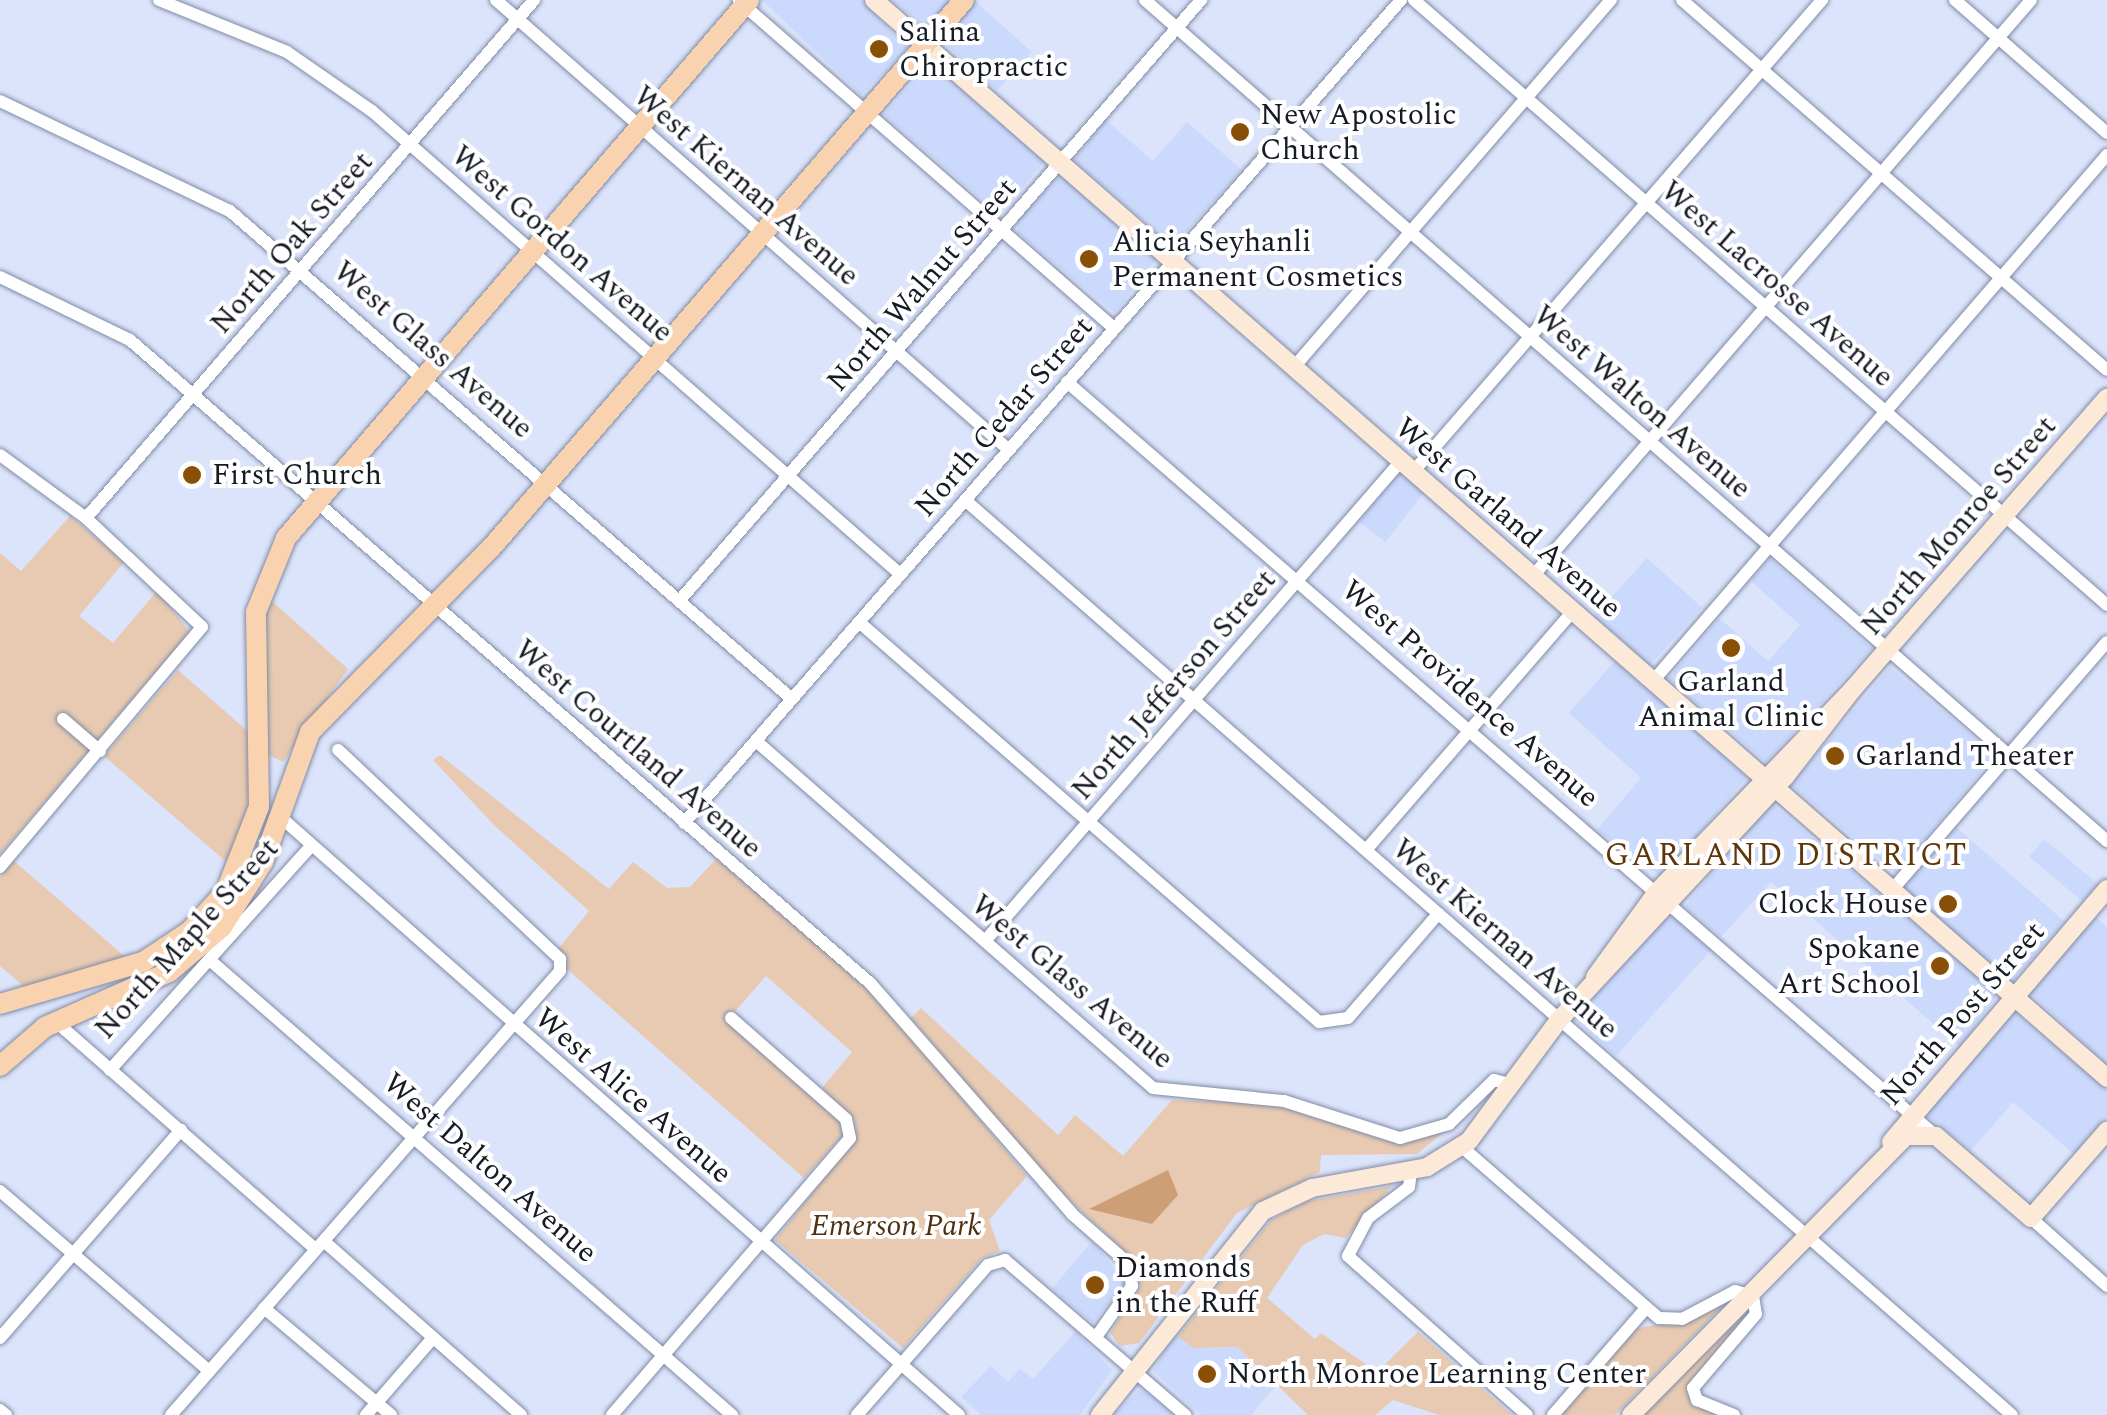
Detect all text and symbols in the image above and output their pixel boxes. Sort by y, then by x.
place label: Salina Chiropractic [899,14,1068,84]
marker: Salina Chiropractic [868,38,890,60]
street label: West Kiernan Avenue [626,78,866,294]
place label: New Apostolic Church [1260,97,1456,168]
marker: New Apostolic Church [1229,121,1251,143]
street label: West Gordon Avenue [444,138,680,350]
street label: North Oak Street [203,145,381,341]
street label: North Walnut Street [820,171,1024,399]
street label: West Lacrosse Avenue [1653,173,1901,395]
place label: Alicia Seyhanli Permanent Cosmetics [1112,224,1403,294]
marker: Alicia Seyhanli Permanent Cosmetics [1076,246,1102,272]
street label: West Glass Avenue [326,253,540,447]
street label: West Walton Avenue [1526,298,1758,506]
street label: North Cedar Street [907,310,1101,524]
street label: North Monroe Street [1854,409,2064,643]
street label: West Garland Avenue [1388,410,1628,626]
place label: First Church [212,457,382,493]
marker: First Church [181,464,203,486]
street label: North Jefferson Street [1064,563,1284,807]
street label: West Providence Avenue [1334,572,1606,816]
street label: West Courtland Avenue [507,632,769,866]
marker: Garland Animal Clinic [1720,637,1742,659]
place label: Garland Animal Clinic [1638,664,1824,734]
place label: Garland Theater [1855,738,2074,774]
marker: Garland Theater [1824,745,1846,767]
street label: North Maple Street [87,831,287,1047]
street label: West Kiernan Avenue [1385,831,1625,1047]
district label: GARLAND DISTRICT [1605,837,1969,875]
place label: Clock House [1758,886,1928,922]
street label: West Glass Avenue [964,887,1180,1077]
marker: Clock House [1937,893,1959,915]
street label: North Post Street [1873,915,2053,1113]
place label: Spokane Art School [1778,931,1920,1002]
marker: Spokane Art School [1929,955,1951,977]
street label: West Alice Avenue [527,1000,739,1192]
street label: West Dalton Avenue [376,1065,604,1271]
park label: Emerson Park [810,1208,982,1244]
place label: Diamonds in the Ruff [1115,1250,1257,1320]
marker: Diamonds in the Ruff [1084,1274,1106,1296]
place label: North Monroe Learning Center [1227,1356,1646,1392]
marker: North Monroe Learning Center [1196,1363,1218,1385]

